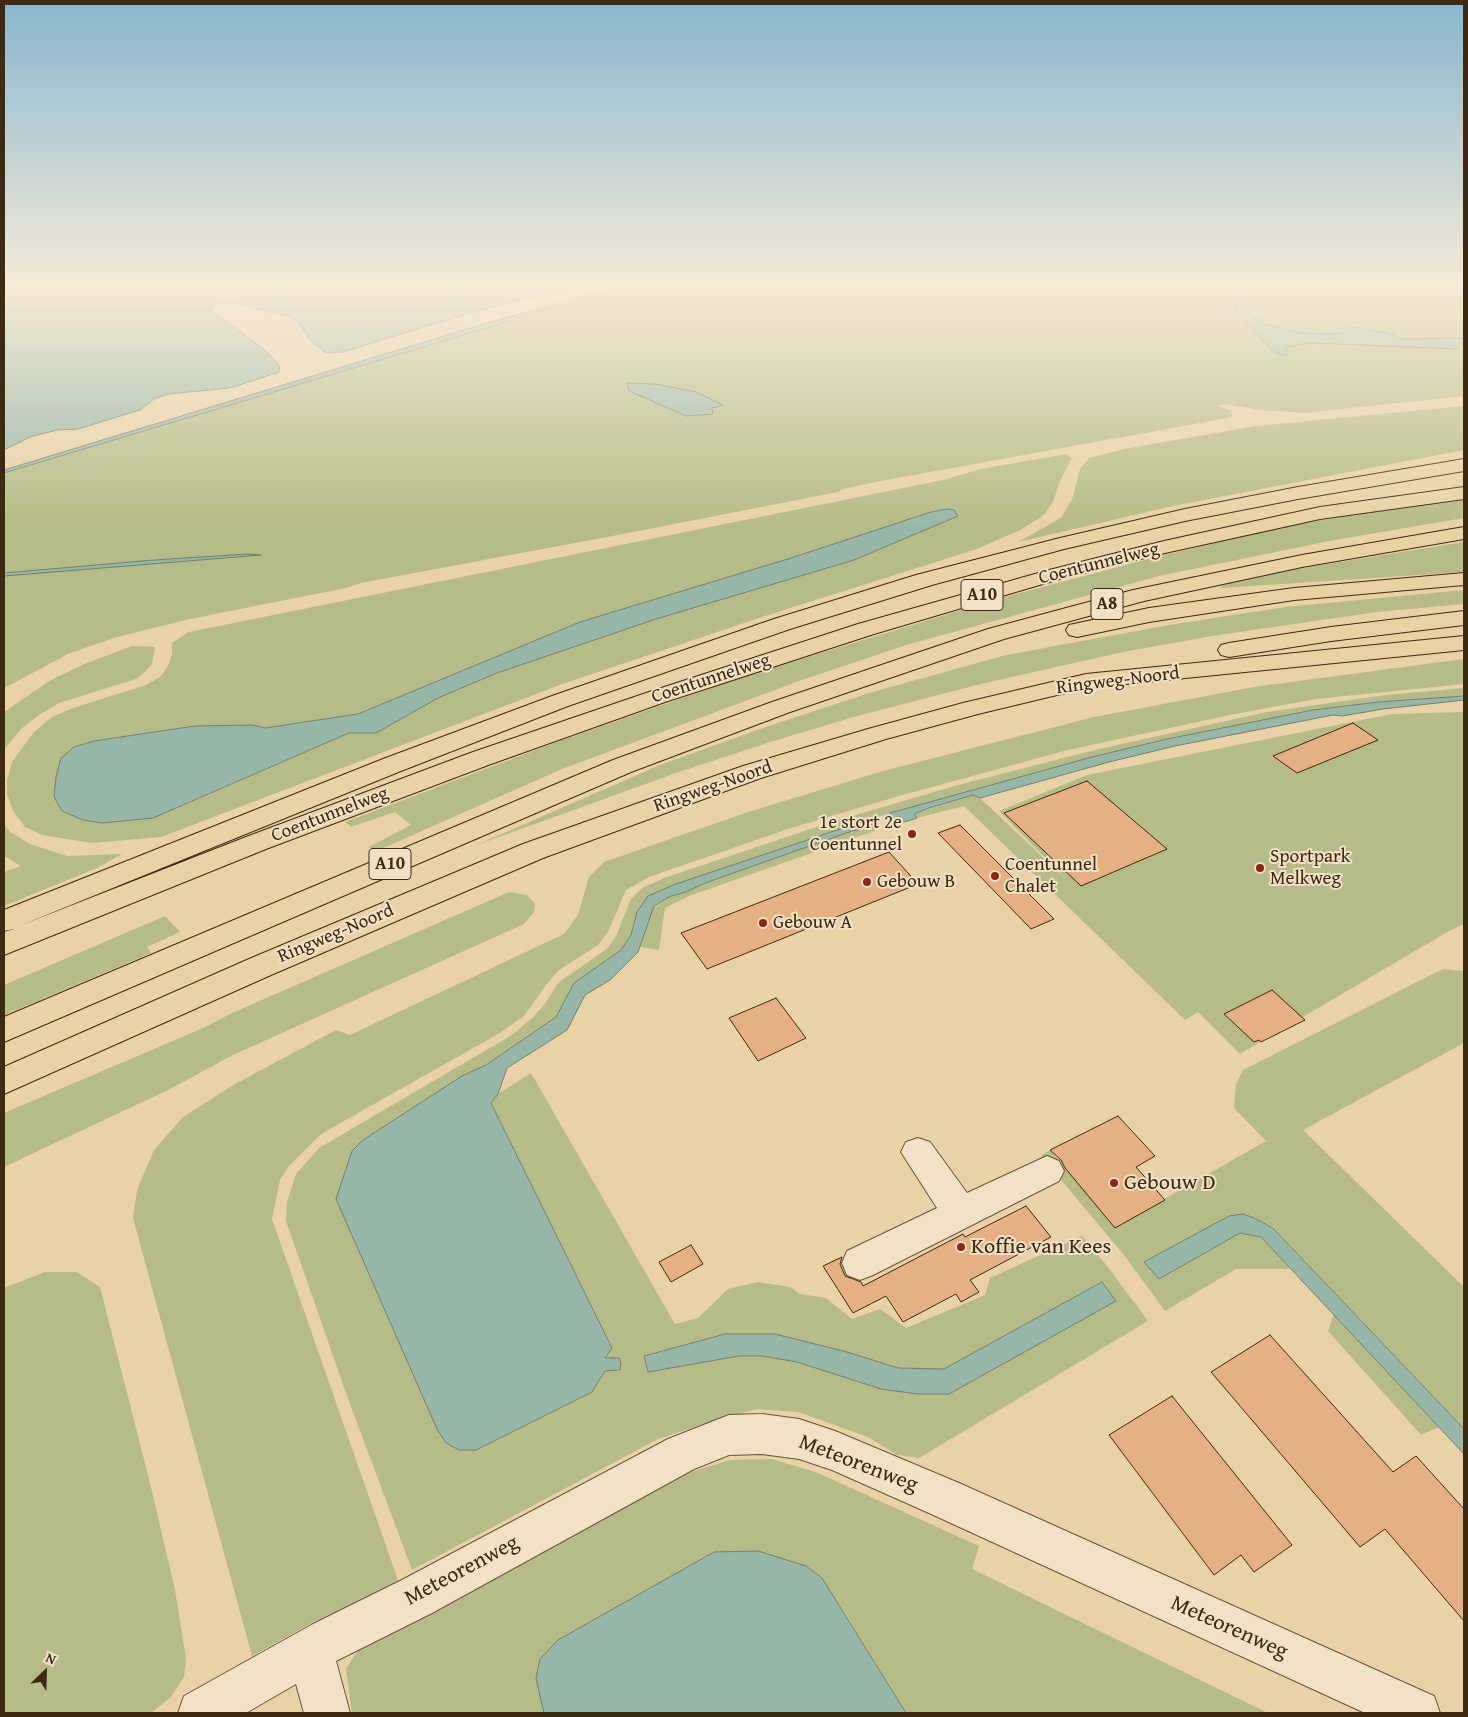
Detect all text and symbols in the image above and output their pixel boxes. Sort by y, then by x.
street label: Coentunnelweg [1036,538,1162,590]
road number: A10 [961,580,1003,610]
road number: A8 [1091,588,1123,620]
street label: Coentunnelweg [649,649,773,709]
street label: Ringweg-Noord [1055,662,1181,700]
street label: Ringweg-Noord [651,756,775,818]
street label: Coentunnelweg [268,782,392,848]
place label: 1e stort 2e Coentunnel [810,812,902,856]
marker: 1e stort 2e Coentunnel [906,828,918,840]
place label: Sportpark Melkweg [1270,846,1350,890]
road number: A10 [369,849,411,880]
place label: Coentunnel Chalet [1005,854,1097,898]
marker: Sportpark Melkweg [1254,862,1266,874]
marker: Coentunnel Chalet [989,870,1001,882]
place label: Gebouw B [877,871,955,893]
marker: Gebouw B [861,876,873,888]
street label: Ringweg-Noord [274,899,398,969]
place label: Gebouw A [773,912,852,934]
marker: Gebouw A [757,917,769,929]
place label: Gebouw D [1124,1170,1216,1196]
marker: Gebouw D [1108,1177,1120,1189]
place label: Koffie van Kees [971,1234,1111,1260]
marker: Koffie van Kees [955,1241,967,1253]
street label: Meteorenweg [795,1429,921,1499]
street label: Meteorenweg [400,1530,524,1612]
street label: Meteorenweg [1166,1590,1292,1666]
north arrow [20,1647,70,1697]
text: N [43,1647,59,1669]

